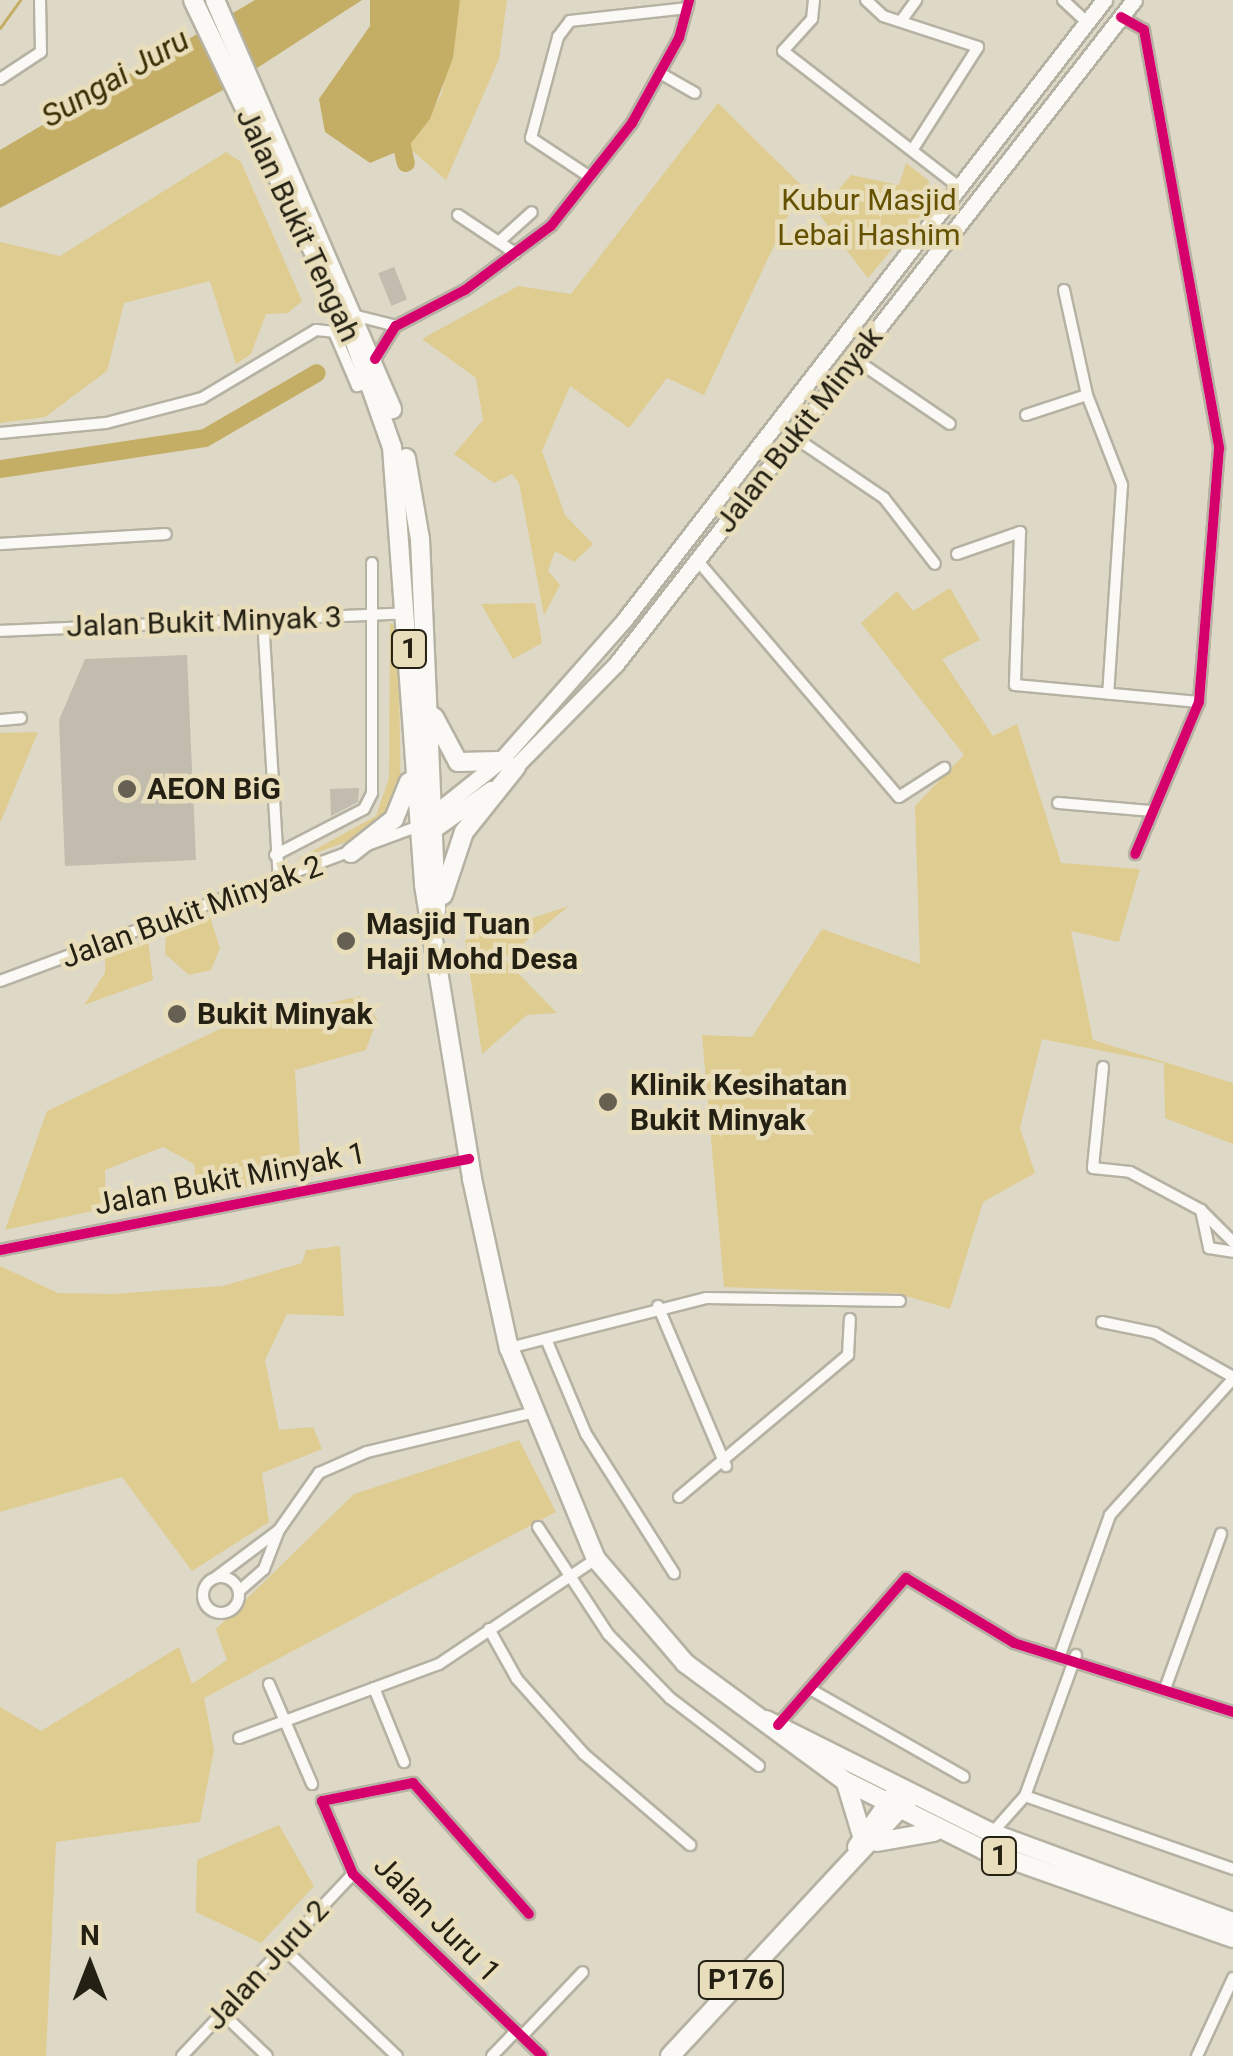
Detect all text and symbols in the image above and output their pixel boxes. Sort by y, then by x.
water label: Sungai Juru [34,20,196,136]
street label: Jalan Bukit Tengah [228,102,368,348]
park label: Kubur Masjid Lebai Hashim [777,182,961,252]
street label: Jalan Bukit Minyak [708,320,890,540]
street label: Jalan Bukit Minyak 3 [66,599,342,645]
road number: 1 [389,626,429,672]
place label: AEON BiG [147,771,281,807]
marker: AEON BiG [116,778,138,800]
street label: Jalan Bukit Minyak 2 [56,848,328,976]
place label: Masjid Tuan Haji Mohd Desa [366,906,578,976]
marker: Masjid Tuan Haji Mohd Desa [335,930,357,952]
place label: Bukit Minyak [197,996,373,1032]
marker: Bukit Minyak [166,1003,188,1025]
place label: Klinik Kesihatan Bukit Minyak [630,1067,847,1138]
marker: Klinik Kesihatan Bukit Minyak [595,1089,621,1115]
street label: Jalan Bukit Minyak 1 [91,1135,369,1223]
road number: 1 [979,1833,1019,1879]
street label: Jalan Juru 1 [366,1848,508,1990]
street label: Jalan Juru 2 [198,1893,336,2037]
north arrow [40,1916,140,2016]
text: N [80,1919,100,1952]
road number: P176 [696,1957,786,2003]

